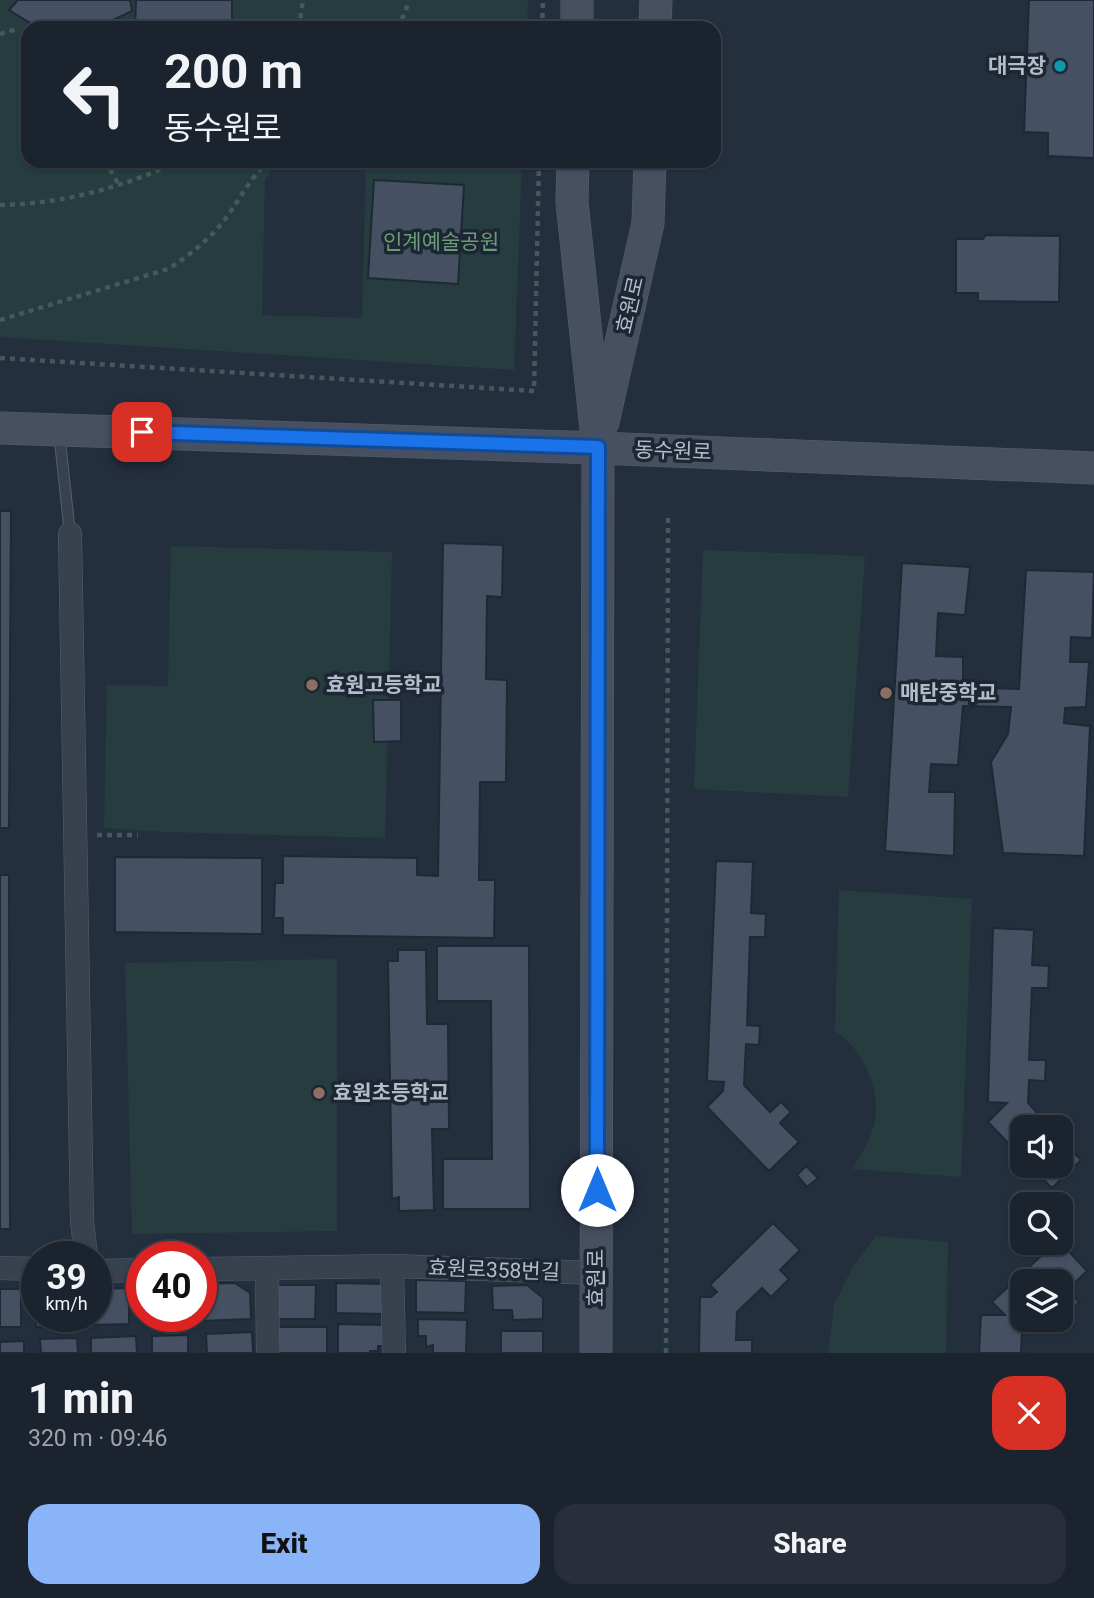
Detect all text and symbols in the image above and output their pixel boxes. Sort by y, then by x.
text: 200 m [164,43,303,100]
icon: left [49,49,140,140]
place label: 대극장 [988,54,1046,78]
marker: 대극장 [1052,58,1068,74]
text: 동수원로 [164,109,282,147]
park label: 인계예술공원 [383,230,499,254]
street label: 효원로 [612,274,648,336]
pin [112,402,172,462]
icon: arrive [123,413,161,451]
street label: 동수원로 [634,438,712,464]
place label: 효원고등학교 [326,673,442,697]
marker: 효원고등학교 [304,677,320,693]
place label: 매탄중학교 [900,681,997,705]
marker: 매탄중학교 [878,685,894,701]
place label: 효원초등학교 [333,1081,449,1105]
marker: 효원초등학교 [311,1085,327,1101]
map controls [1010,1115,1073,1332]
button: sound [1010,1115,1073,1178]
position arrow [560,1153,634,1227]
button: search [1010,1192,1073,1255]
speed limit sign: 40 [126,1241,217,1332]
street label: 효원로 [584,1249,608,1307]
street label: 효원로358번길 [428,1256,560,1284]
text: 39 [46,1257,87,1298]
button: layers [1010,1269,1073,1332]
text: km/h [45,1293,88,1314]
text: 1 min [28,1374,134,1423]
button: close [992,1376,1066,1450]
text: 320 m · 09:46 [28,1425,167,1452]
button: Exit [28,1504,540,1584]
button: Share [554,1504,1066,1584]

